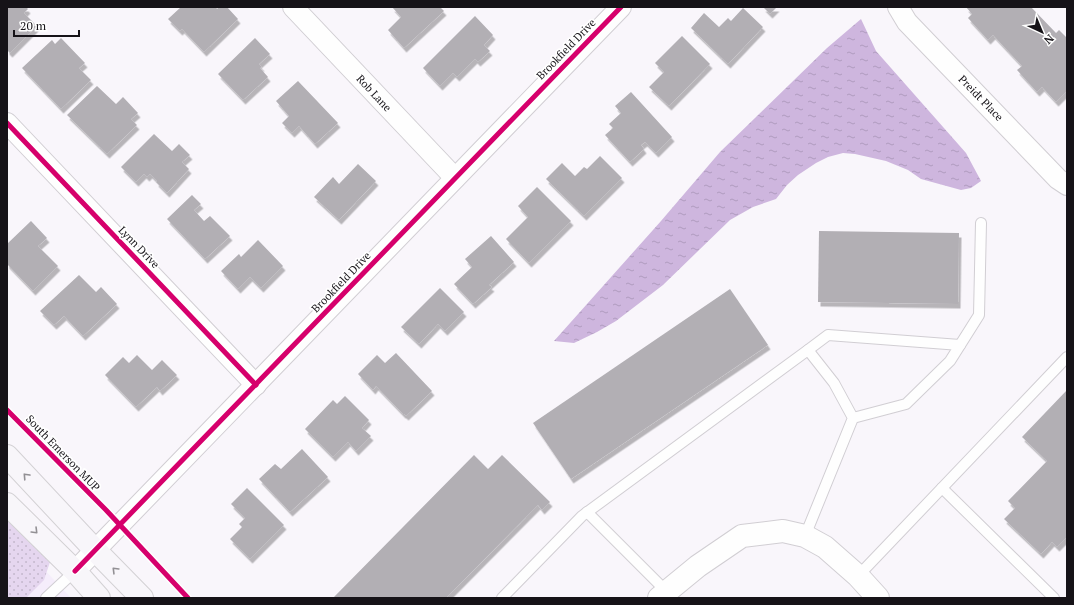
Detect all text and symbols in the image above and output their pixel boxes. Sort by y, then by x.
scale bar [14,12,79,38]
north arrow [1022,12,1062,52]
street label: Brookfield Drive [533,15,599,82]
text: 20 m [20,18,47,33]
text: N [1041,31,1057,48]
street label: Rob Lane [353,72,395,115]
street label: Preidt Place [956,72,1007,124]
street label: Lynn Drive [116,223,163,271]
street label: Brookfield Drive [308,248,374,315]
street label: South Emerson MUP [23,412,103,494]
one-way arrow [23,473,30,481]
one-way arrow [30,526,38,534]
one-way arrow [112,567,120,575]

